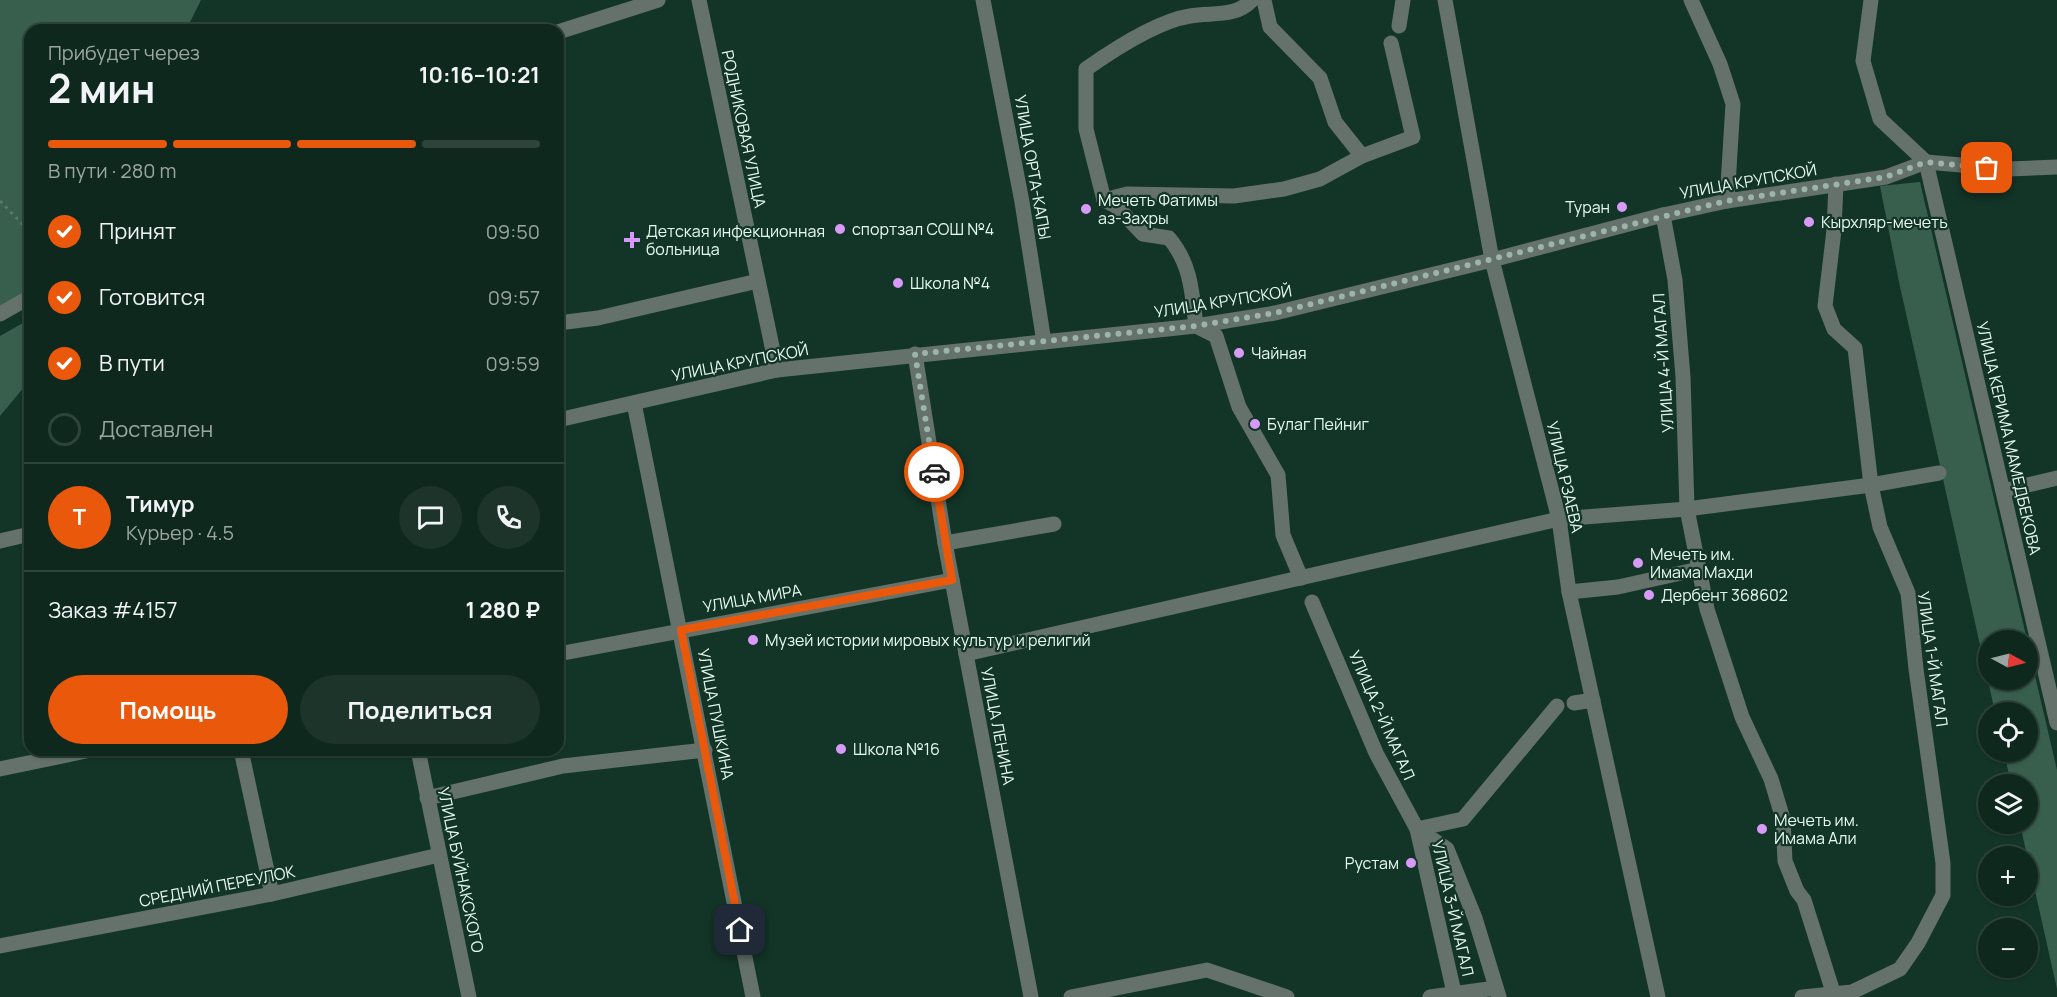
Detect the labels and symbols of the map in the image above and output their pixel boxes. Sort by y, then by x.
street label: РОДНИКОВАЯ УЛИЦА [717,48,771,210]
street label: УЛИЦА ОРТА-КАПЫ [1009,93,1057,241]
pin [1961,142,2012,193]
street label: УЛИЦА КРУПСКОЙ [1678,158,1818,204]
place label: Мечеть Фатимы аз-Захры [1098,189,1218,229]
place label: Туран [1565,196,1610,218]
marker: Туран [1615,200,1629,214]
marker: Мечеть Фатимы аз-Захры [1079,202,1093,216]
place label: Кырхляр-мечеть [1821,211,1948,233]
marker: Кырхляр-мечеть [1802,215,1816,229]
place label: спортзал СОШ №4 [852,218,994,240]
place label: Детская инфекционная больница [646,220,825,260]
marker: спортзал СОШ №4 [833,222,847,236]
marker: Детская инфекционная больница [623,231,641,249]
place label: Школа №4 [910,272,990,294]
marker: Школа №4 [891,276,905,290]
street label: УЛИЦА КРУПСКОЙ [1153,279,1293,323]
street label: УЛИЦА 4-Й МАГАЛ [1647,293,1679,433]
street label: УЛИЦА КЕРИМА МАМЕДБЕКОВА [1971,319,2047,557]
street label: УЛИЦА КРУПСКОЙ [670,338,810,386]
place label: Чайная [1251,342,1307,364]
marker: Чайная [1232,346,1246,360]
place label: Булаг Пейниг [1267,413,1370,435]
marker: Булаг Пейниг [1248,417,1262,431]
street label: УЛИЦА РЗАЕВА [1541,419,1589,535]
courier [904,442,964,502]
place label: Мечеть им. Имама Махди [1650,543,1753,583]
marker: Мечеть им. Имама Махди [1631,556,1645,570]
street label: УЛИЦА МИРА [701,579,803,617]
place label: Дербент 368602 [1661,584,1788,606]
marker: Дербент 368602 [1642,588,1656,602]
street label: УЛИЦА 1-Й МАГАЛ [1913,590,1953,728]
place label: Музей истории мировых культур и религий [765,629,1091,651]
north arrow [1978,630,2038,690]
marker: Музей истории мировых культур и религий [746,633,760,647]
street label: УЛИЦА ПУШКИНА [693,647,739,781]
street label: УЛИЦА 2-Й МАГАЛ [1344,647,1420,783]
street label: УЛИЦА ЛЕНИНА [976,665,1020,787]
place label: Школа №16 [853,738,940,760]
marker: Школа №16 [834,742,848,756]
street label: УЛИЦА БУЙНАКСКОГО [433,785,489,955]
place label: Мечеть им. Имама Али [1774,809,1859,849]
marker: Мечеть им. Имама Али [1755,822,1769,836]
street label: УЛИЦА 3-Й МАГАЛ [1427,838,1479,978]
place label: Рустам [1345,852,1399,874]
marker: Рустам [1404,856,1418,870]
street label: СРЕДНИЙ ПЕРЕУЛОК [137,860,297,912]
pin [714,904,765,955]

